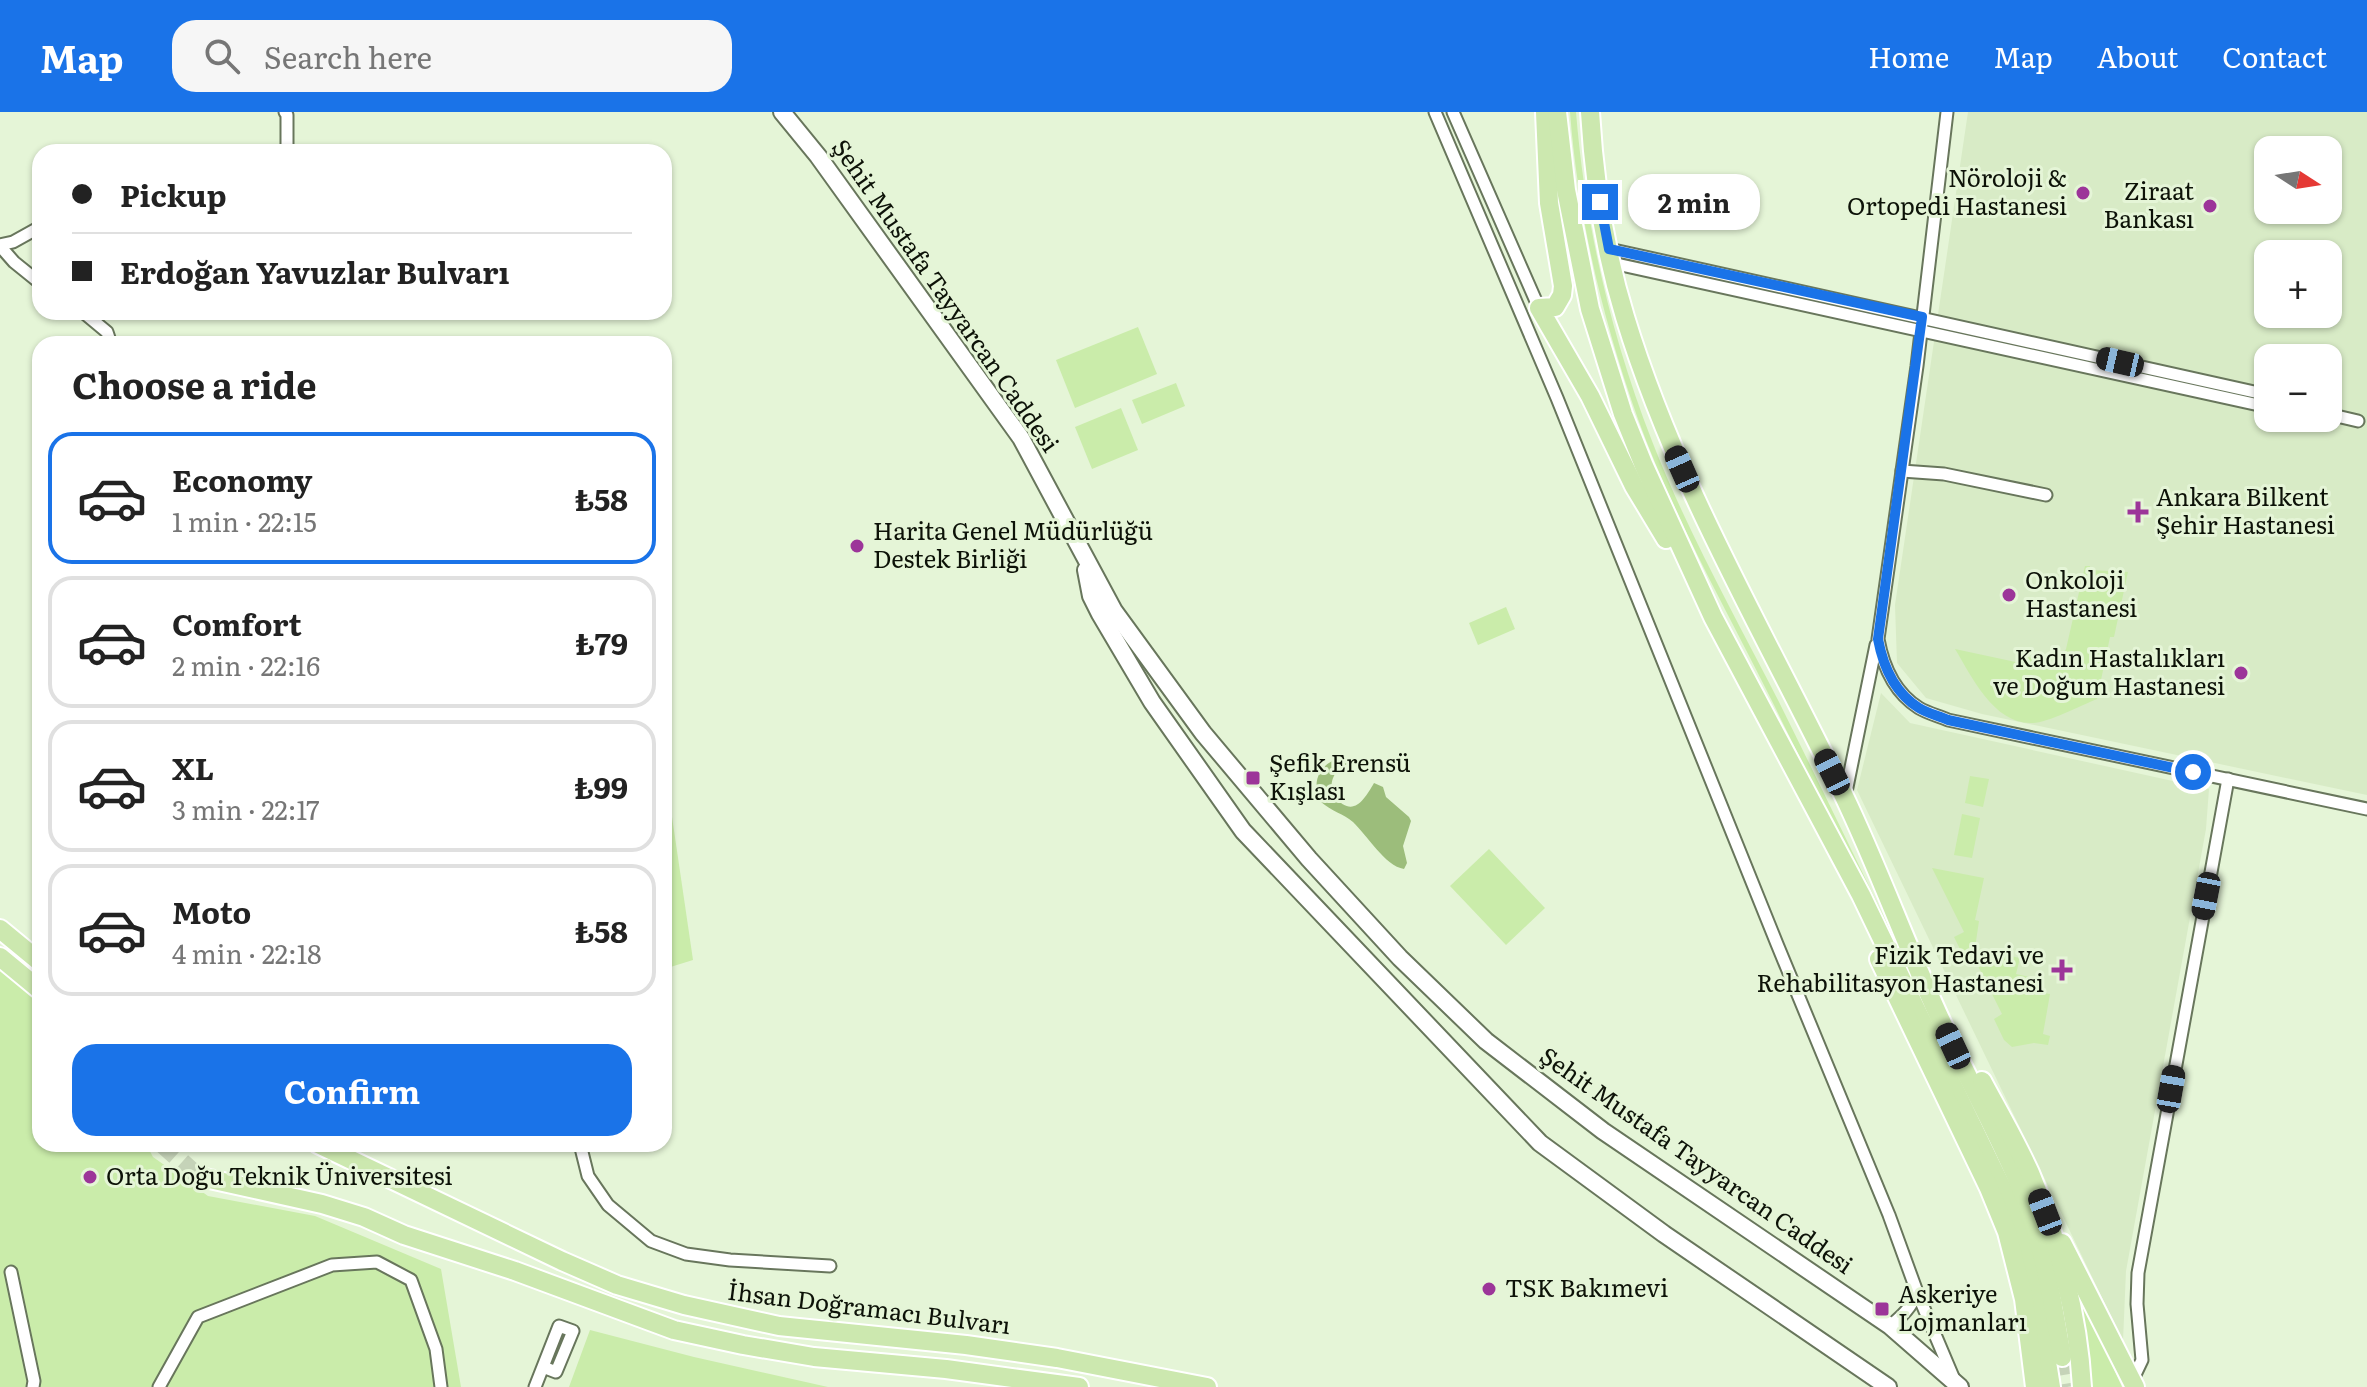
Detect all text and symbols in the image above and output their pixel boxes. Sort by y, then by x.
search box [172,20,732,92]
text: Map [40,28,124,85]
icon: search [200,34,244,78]
text: Search here [264,34,432,78]
text: Home [1868,35,1949,77]
text: Map [1993,35,2053,77]
text: About [2097,35,2178,77]
text: Contact [2222,35,2327,77]
street label: Şehit Mustafa Tayyarcan Caddesi [825,131,1069,458]
north arrow [2254,136,2342,224]
map controls [2254,136,2342,432]
place label: Nöroloji & Ortopedi Hastanesi [1847,159,2067,222]
text: Pickup [120,172,227,216]
place label: Ziraat Bankası [2103,172,2194,235]
callout: 2 min [1628,174,1760,230]
text: 2 min [1658,182,1730,221]
route end [1582,184,1618,220]
marker: Nöroloji & Ortopedi Hastanesi [2074,184,2092,202]
marker: Ziraat Bankası [2201,197,2219,215]
button: + [2254,240,2342,328]
text: Erdoğan Yavuzlar Bulvarı [120,249,509,293]
button: − [2254,344,2342,432]
car [2094,345,2146,379]
text: Choose a ride [72,357,317,410]
car [1661,442,1703,496]
text: Economy [172,457,312,501]
icon: car [76,462,148,534]
text: ₺58 [575,476,628,520]
place label: Ankara Bilkent Şehir Hastanesi [2156,478,2335,541]
text: 1 min · 22:15 [172,501,317,540]
marker: Ankara Bilkent Şehir Hastanesi [2127,501,2149,523]
place label: Harita Genel Müdürlüğü Destek Birliği [873,512,1153,575]
marker: Harita Genel Müdürlüğü Destek Birliği [848,537,866,555]
place label: Onkoloji Hastanesi [2025,561,2137,624]
marker: Onkoloji Hastanesi [2000,586,2018,604]
text: Comfort [172,601,302,645]
icon: car [76,606,148,678]
text: ₺79 [575,620,628,664]
place label: Kadın Hastalıkları ve Doğum Hastanesi [1993,639,2225,702]
text: 2 min · 22:16 [172,645,320,684]
marker: Kadın Hastalıkları ve Doğum Hastanesi [2232,664,2250,682]
place label: Şefik Erensü Kışlası [1269,744,1411,807]
text: XL [172,745,214,789]
car [1811,745,1853,799]
icon: car [76,750,148,822]
route start [2175,754,2211,790]
text: ₺99 [574,764,628,808]
marker: Şefik Erensü Kışlası [1244,769,1262,787]
text: 3 min · 22:17 [172,789,319,828]
car [2190,870,2222,922]
text: Moto [172,889,251,933]
icon: car [76,894,148,966]
text: ₺58 [575,908,628,952]
text: 4 min · 22:18 [172,933,322,972]
place label: Fizik Tedavi ve Rehabilitasyon Hastanesi [1756,936,2044,999]
marker: Fizik Tedavi ve Rehabilitasyon Hastanesi [2051,959,2073,981]
car [1932,1019,1974,1073]
street label: Şehit Mustafa Tayyarcan Caddesi [1534,1037,1861,1281]
button: Confirm [72,1044,632,1136]
car [2155,1063,2187,1115]
place label: Orta Doğu Teknik Üniversitesi [106,1157,453,1192]
marker: Orta Doğu Teknik Üniversitesi [81,1168,99,1186]
car [2025,1185,2065,1239]
place label: TSK Bakımevi [1505,1269,1668,1304]
street label: İhsan Doğramacı Bulvarı [726,1272,1013,1341]
place label: Askeriye Lojmanları [1898,1275,2027,1338]
marker: TSK Bakımevi [1480,1280,1498,1298]
marker: Askeriye Lojmanları [1873,1300,1891,1318]

